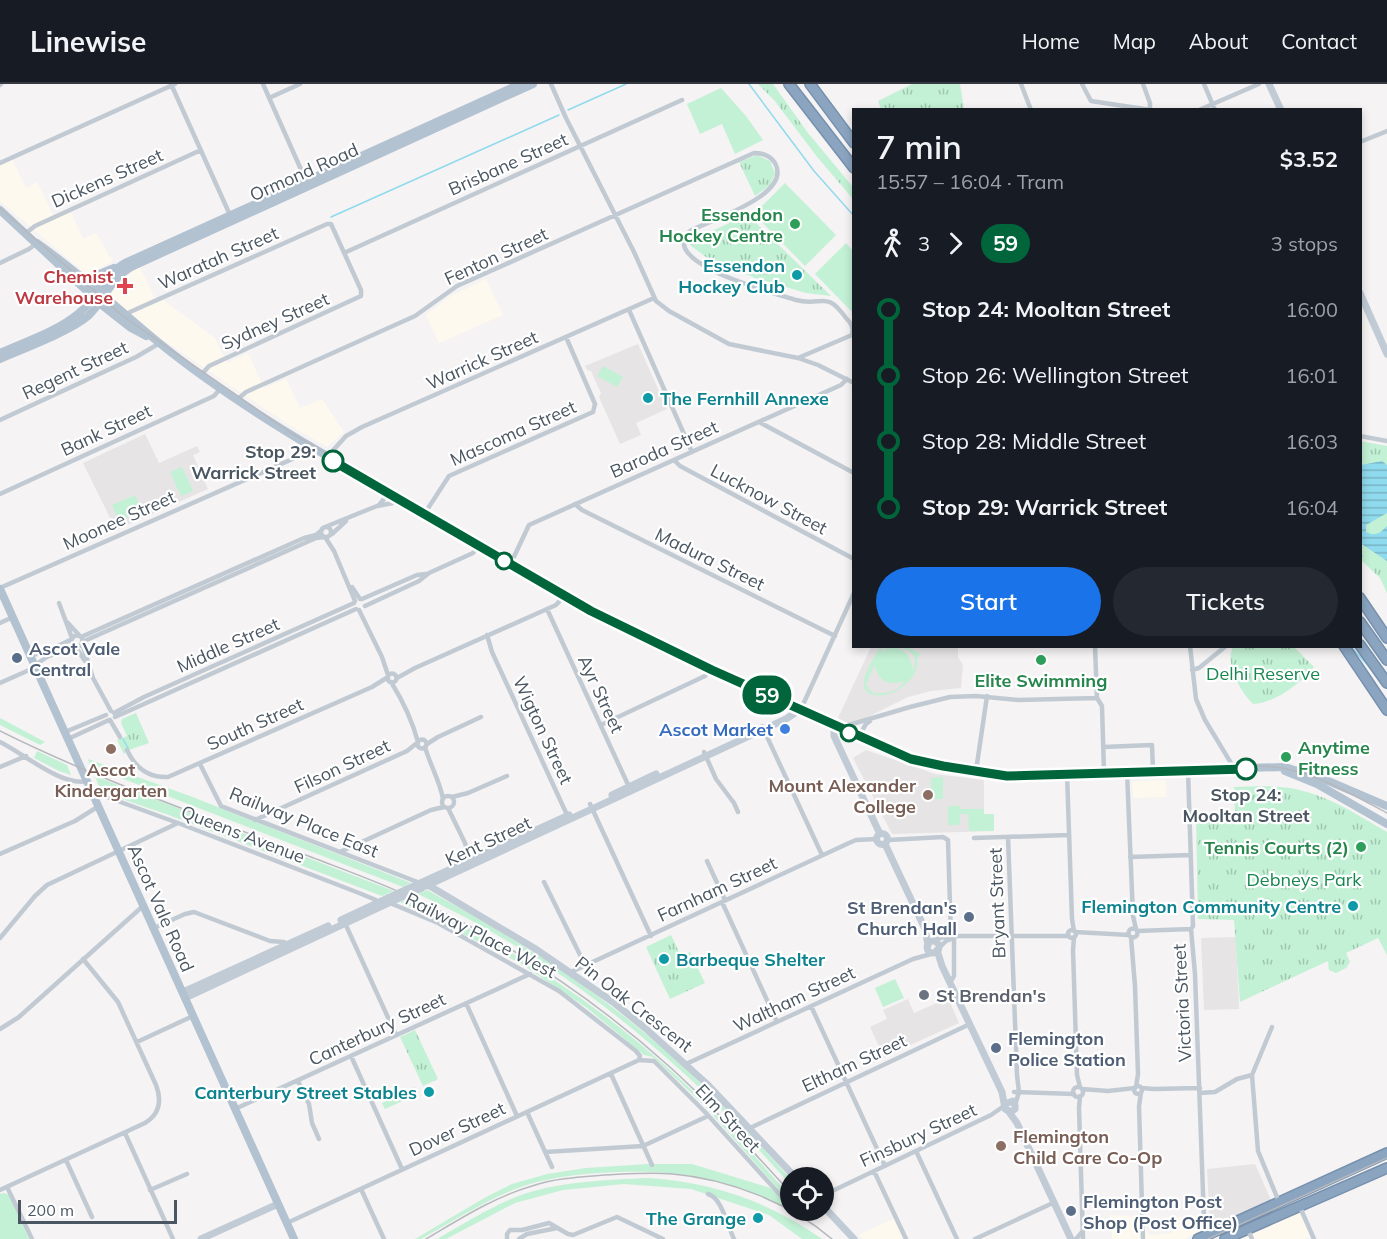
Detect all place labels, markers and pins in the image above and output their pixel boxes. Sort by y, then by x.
place label: Essendon Hockey Centre [659,203,783,247]
marker: Essendon Hockey Centre [788,217,802,231]
place label: Essendon Hockey Club [678,254,785,298]
place label: Chemist Warehouse [15,265,113,309]
marker: Essendon Hockey Club [790,268,804,282]
marker: Chemist Warehouse [118,279,132,293]
place label: The Fernhill Annexe [660,387,829,410]
marker: The Fernhill Annexe [641,391,655,405]
place label: Stop 29: Warrick Street [191,440,316,484]
marker: Stop 29: Warrick Street [322,450,344,472]
unlabelled marker [495,552,513,570]
place label: Ascot Vale Central [29,637,120,681]
marker: Ascot Vale Central [10,651,24,665]
marker: Elite Swimming [1034,653,1048,667]
place label: Elite Swimming [975,669,1107,692]
place label: Ascot Market [659,718,773,741]
marker: Ascot Market [778,722,792,736]
unlabelled marker [840,724,858,742]
place label: Anytime Fitness [1298,736,1370,780]
marker: Ascot Kindergarten [104,742,118,756]
marker: Anytime Fitness [1279,750,1293,764]
place label: Ascot Kindergarten [55,758,167,802]
marker: Stop 24: Mooltan Street [1235,758,1257,780]
place label: Mount Alexander College [768,774,917,818]
place label: Stop 24: Mooltan Street [1182,783,1310,827]
marker: Mount Alexander College [921,788,935,802]
place label: Tennis Courts (2) [1204,836,1349,859]
marker: Tennis Courts (2) [1354,840,1368,854]
place label: Flemington Community Centre [1081,895,1341,918]
place label: St Brendan's Church Hall [847,896,957,940]
marker: Flemington Community Centre [1346,899,1360,913]
marker: St Brendan's Church Hall [962,910,976,924]
place label: Barbeque Shelter [676,948,826,971]
marker: Barbeque Shelter [657,952,671,966]
place label: St Brendan's [936,984,1046,1007]
marker: St Brendan's [917,988,931,1002]
place label: Flemington Police Station [1008,1027,1126,1071]
marker: Flemington Police Station [989,1041,1003,1055]
place label: Canterbury Street Stables [194,1081,417,1104]
marker: Canterbury Street Stables [422,1085,436,1099]
place label: Flemington Child Care Co-Op [1013,1125,1162,1169]
marker: Flemington Child Care Co-Op [994,1139,1008,1153]
place label: Flemington Post Shop (Post Office) [1083,1190,1238,1234]
marker: Flemington Post Shop (Post Office) [1064,1204,1078,1218]
place label: The Grange [646,1207,746,1230]
marker: The Grange [751,1211,765,1225]

